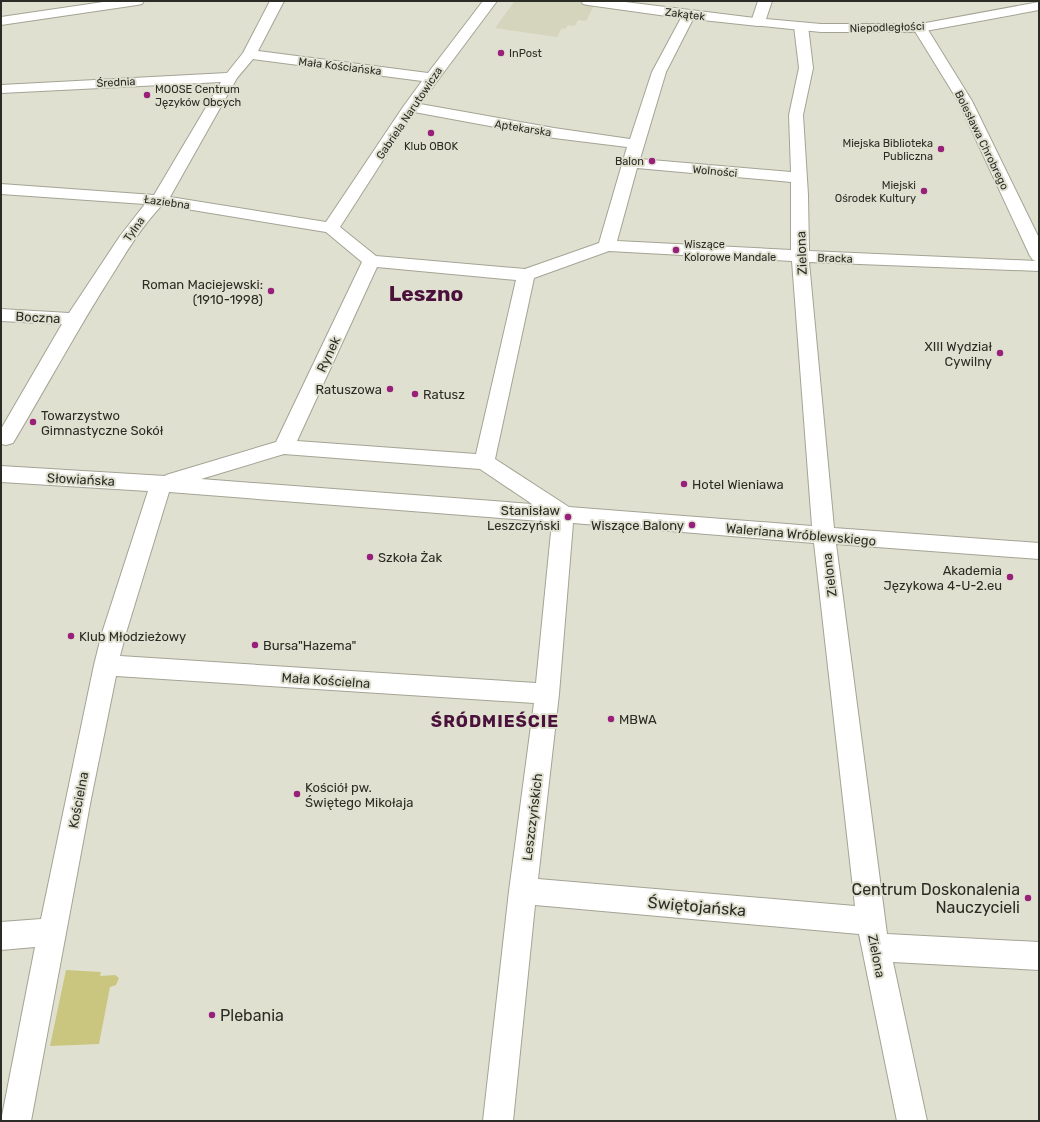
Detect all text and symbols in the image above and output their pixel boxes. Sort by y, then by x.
street label: Zakątek [664,6,706,23]
street label: Niepodległości [849,20,925,35]
place label: InPost [509,47,543,60]
marker: InPost [496,48,506,58]
street label: Mała Kościańska [298,55,382,78]
street label: Gabriela Narutowicza [374,65,445,162]
street label: Średnia [96,75,136,90]
place label: MOOSE Centrum Języków Obcych [155,83,241,109]
street label: Bolesława Chrobrego [952,89,1011,192]
marker: MOOSE Centrum Języków Obcych [142,90,152,100]
street label: Aptekarska [494,118,552,139]
marker: Klub OBOK [426,128,436,138]
place label: Miejska Biblioteka Publiczna [842,137,933,163]
place label: Klub OBOK [404,140,458,153]
marker: Miejska Biblioteka Publiczna [936,144,946,154]
place label: Balon [615,155,644,168]
marker: Balon [647,156,657,166]
street label: Wolności [692,163,738,180]
place label: Miejski Ośrodek Kultury [835,179,916,205]
marker: Miejski Ośrodek Kultury [919,186,929,196]
street label: Łaziebna [143,193,191,212]
street label: Tylna [121,215,148,244]
street label: Zielona [793,231,810,275]
place label: Wiszące Kolorowe Mandale [684,238,776,264]
marker: Wiszące Kolorowe Mandale [671,245,681,255]
street label: Bracka [817,251,853,266]
place label: Roman Maciejewski: (1910-1998) [142,277,263,307]
district label: Leszno [389,281,463,306]
marker: Roman Maciejewski: (1910-1998) [266,286,276,296]
street label: Boczna [15,309,61,326]
street label: Rynek [314,334,343,374]
place label: XIII Wydział Cywilny [925,339,992,369]
marker: XIII Wydział Cywilny [995,348,1005,358]
place label: Ratuszowa [316,382,382,397]
marker: Ratuszowa [385,384,395,394]
place label: Ratusz [423,387,465,402]
marker: Ratusz [410,389,420,399]
place label: Towarzystwo Gimnastyczne Sokół [41,408,164,438]
marker: Towarzystwo Gimnastyczne Sokół [28,417,38,427]
street label: Słowiańska [47,470,115,489]
place label: Hotel Wieniawa [692,477,784,492]
marker: Hotel Wieniawa [679,479,689,489]
place label: Stanisław Leszczyński [487,503,560,533]
marker: Stanisław Leszczyński [563,512,573,522]
place label: Wiszące Balony [591,518,684,533]
marker: Wiszące Balony [687,520,697,530]
street label: Waleriana Wróblewskiego [725,520,877,550]
place label: Szkoła Żak [378,550,442,565]
marker: Szkoła Żak [365,552,375,562]
street label: Zielona [819,552,840,598]
place label: Akademia Językowa 4-U-2.eu [883,563,1002,593]
marker: Akademia Językowa 4-U-2.eu [1005,572,1015,582]
place label: Klub Młodzieżowy [79,629,186,644]
marker: Klub Młodzieżowy [66,631,76,641]
place label: Bursa"Hazema" [263,638,356,653]
marker: Bursa"Hazema" [250,640,260,650]
street label: Mała Kościelna [281,670,371,691]
district label: ŚRÓDMIEŚCIE [431,711,559,731]
place label: MBWA [619,712,657,727]
marker: MBWA [606,714,616,724]
street label: Kościelna [66,771,91,830]
street label: Leszczyńskich [520,772,545,862]
place label: Kościół pw. Świętego Mikołaja [305,780,413,811]
marker: Kościół pw. Świętego Mikołaja [292,789,302,799]
place label: Centrum Doskonalenia Nauczycieli [851,880,1020,917]
street label: Świętojańska [647,892,747,921]
marker: Centrum Doskonalenia Nauczycieli [1023,893,1033,903]
street label: Zielona [865,933,888,979]
place label: Plebania [220,1006,284,1025]
marker: Plebania [207,1010,217,1020]

